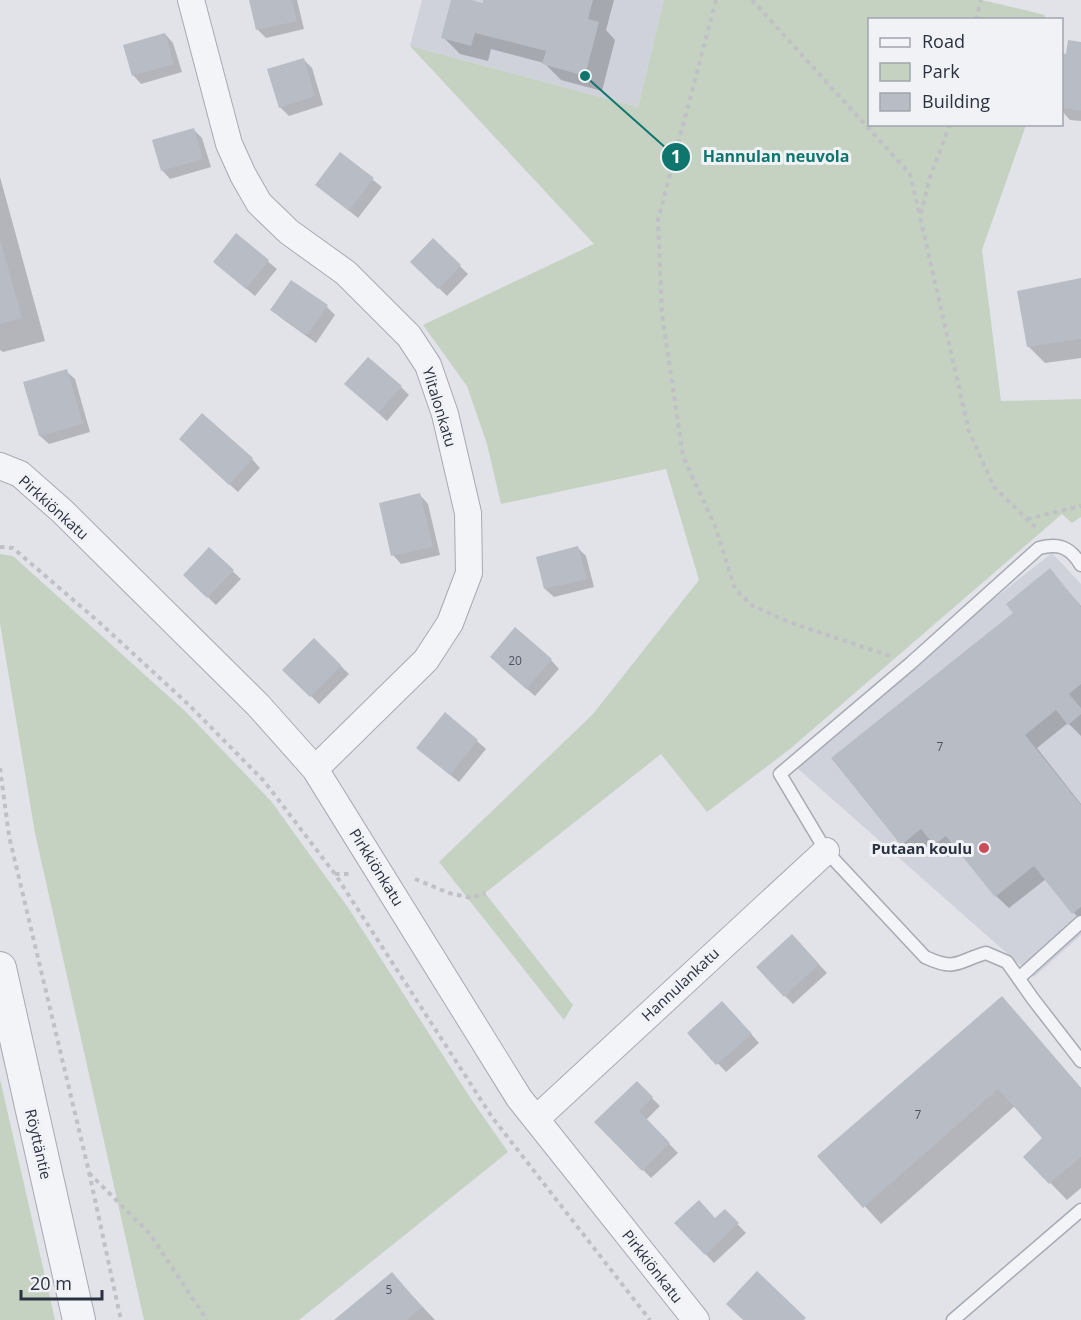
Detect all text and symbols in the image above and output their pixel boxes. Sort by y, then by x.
legend [868,18,1063,126]
text: Road [922,29,965,53]
text: Park [922,59,960,83]
text: Building [922,89,990,113]
callout: Hannulan neuvola [661,140,862,174]
text: 1 [671,144,681,168]
text: Hannulan neuvola [703,145,849,167]
street label: Ylitalonkatu [418,365,462,449]
street label: Pirkkiönkatu [15,470,93,544]
house number: 20 [508,652,522,669]
house number: 7 [937,738,944,755]
street label: Pirkkiönkatu [345,825,409,909]
place label: Putaan koulu [871,838,972,858]
marker: Putaan koulu [977,841,991,855]
street label: Hannulankatu [637,943,723,1025]
house number: 7 [915,1106,922,1123]
street label: Röyttäntie [21,1107,57,1181]
street label: Pirkkiönkatu [618,1225,688,1307]
scale bar [21,1263,102,1301]
text: 20 m [30,1271,72,1295]
house number: 5 [386,1281,393,1298]

